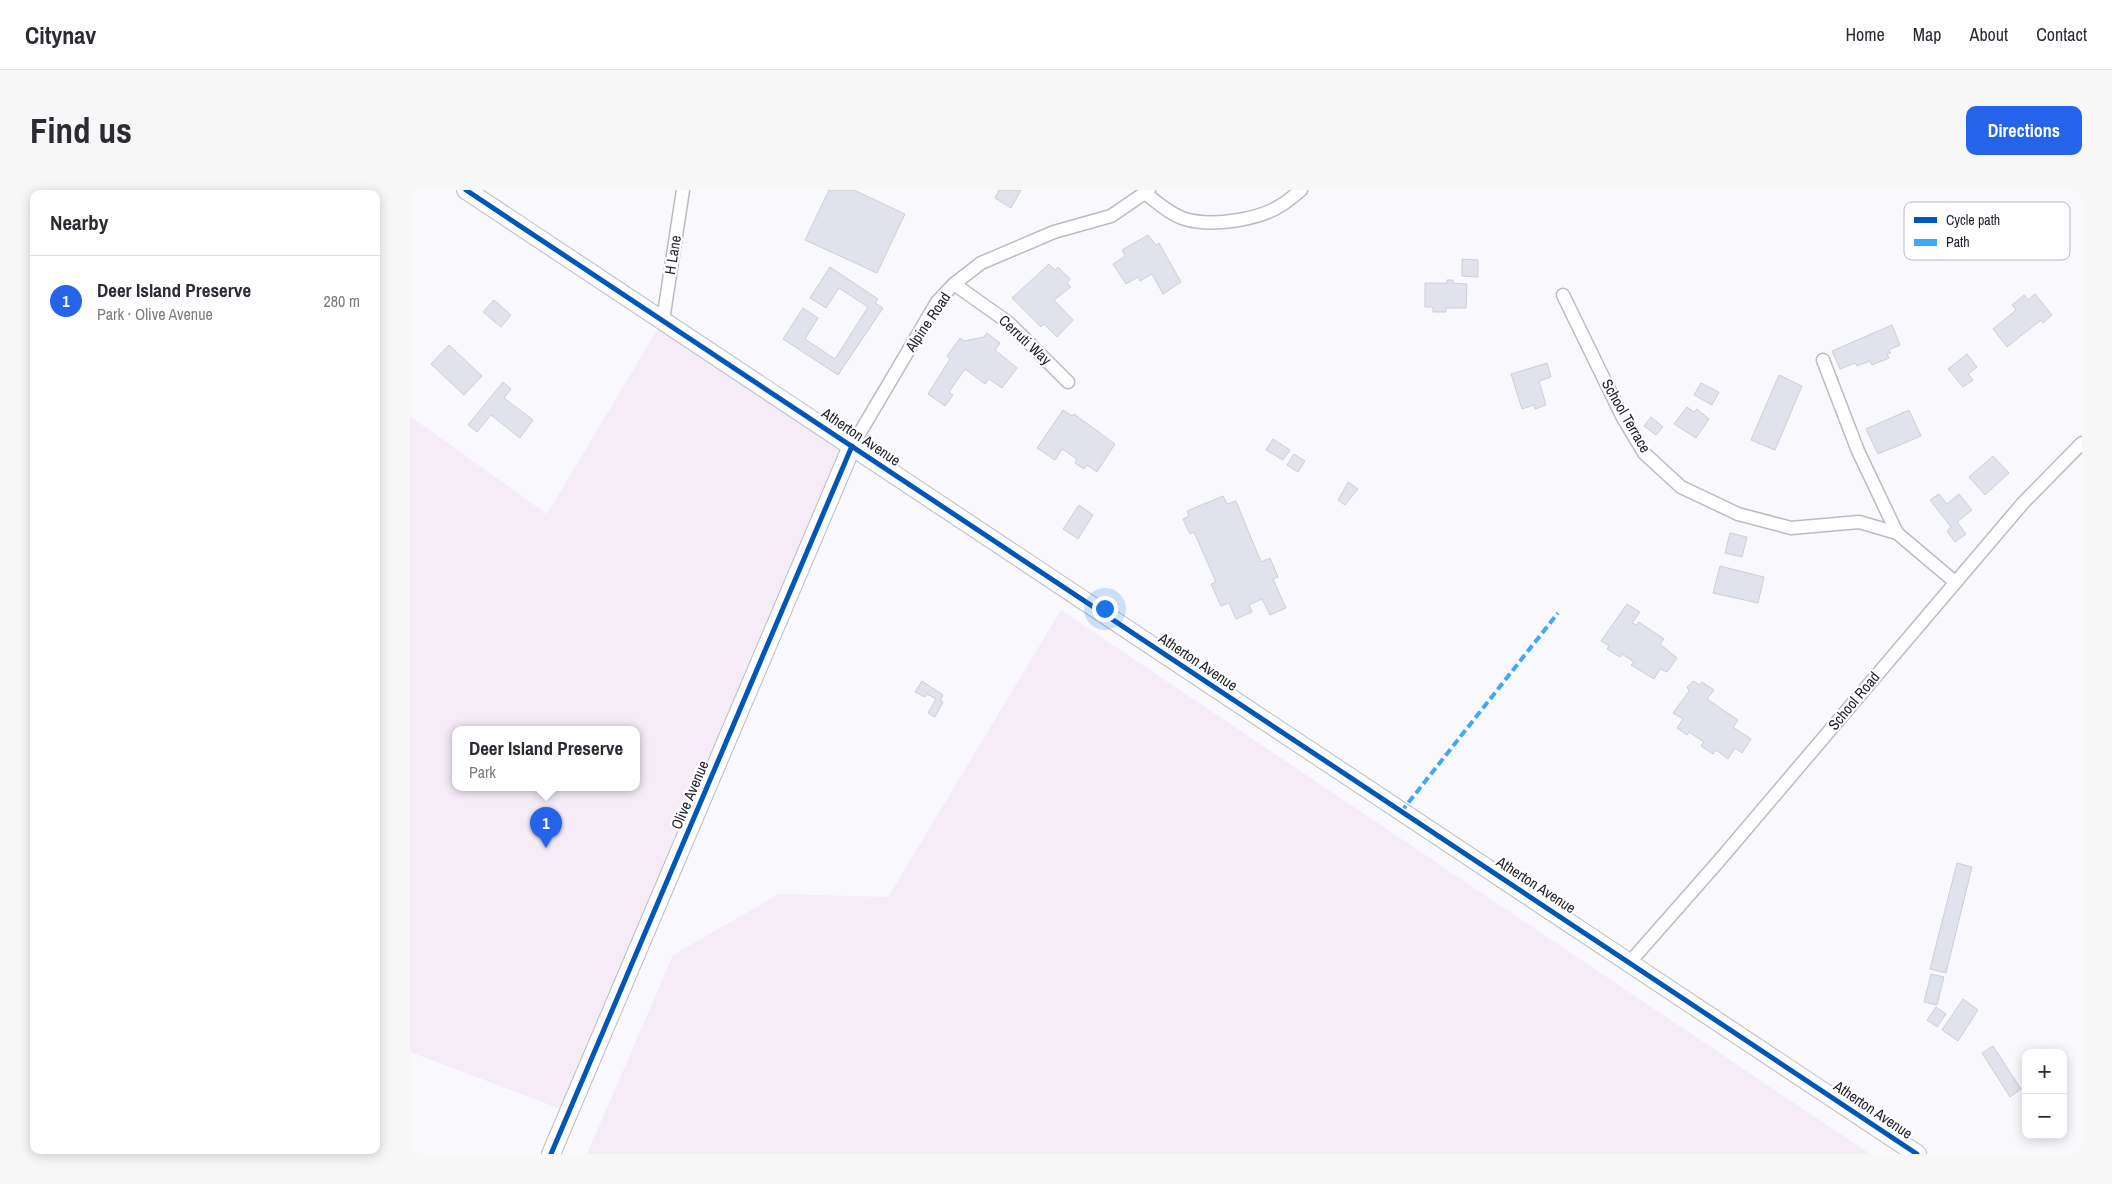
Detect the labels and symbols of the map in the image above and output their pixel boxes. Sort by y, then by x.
legend [1904,202,2070,260]
text: Cycle path [1946,211,2000,229]
text: Path [1946,233,1970,251]
street label: H Lane [659,234,686,276]
street label: Alpine Road [899,288,955,356]
street label: Cerruti Way [994,310,1057,370]
street label: School Terrace [1597,375,1656,457]
street label: Atherton Avenue [817,402,905,471]
your location [1092,596,1118,622]
street label: Atherton Avenue [1154,627,1242,696]
street label: School Road [1823,667,1884,734]
street label: Olive Avenue [666,757,714,832]
pin: 1 [530,807,562,848]
street label: Atherton Avenue [1492,851,1580,918]
street label: Atherton Avenue [1829,1075,1917,1144]

